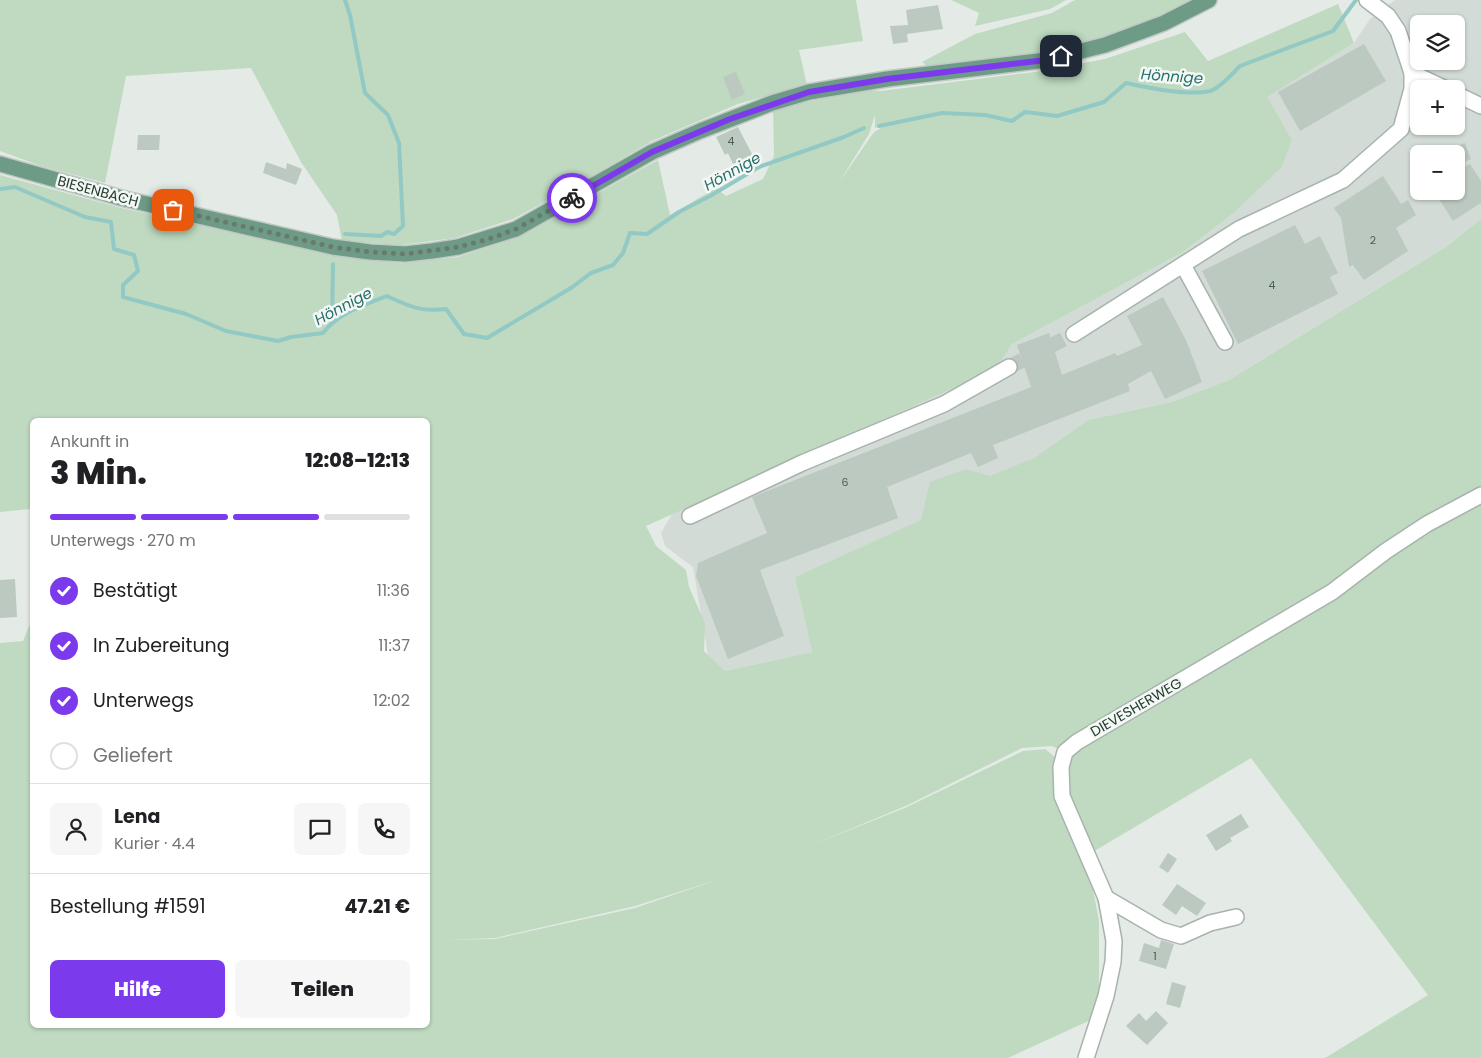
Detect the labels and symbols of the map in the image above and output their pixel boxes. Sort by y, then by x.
pin [1040,35,1082,77]
water label: Hönnige [1140,63,1204,89]
house number: 4 [728,133,735,149]
water label: Hönnige [700,147,764,195]
street label: BIESENBACH [55,171,141,211]
courier [547,173,597,223]
pin [152,189,194,231]
house number: 2 [1370,232,1376,248]
house number: 4 [1269,277,1276,293]
water label: Hönnige [311,282,375,330]
house number: 6 [842,474,849,490]
street label: DIEVESHERWEG [1087,673,1185,741]
house number: 1 [1153,948,1157,964]

